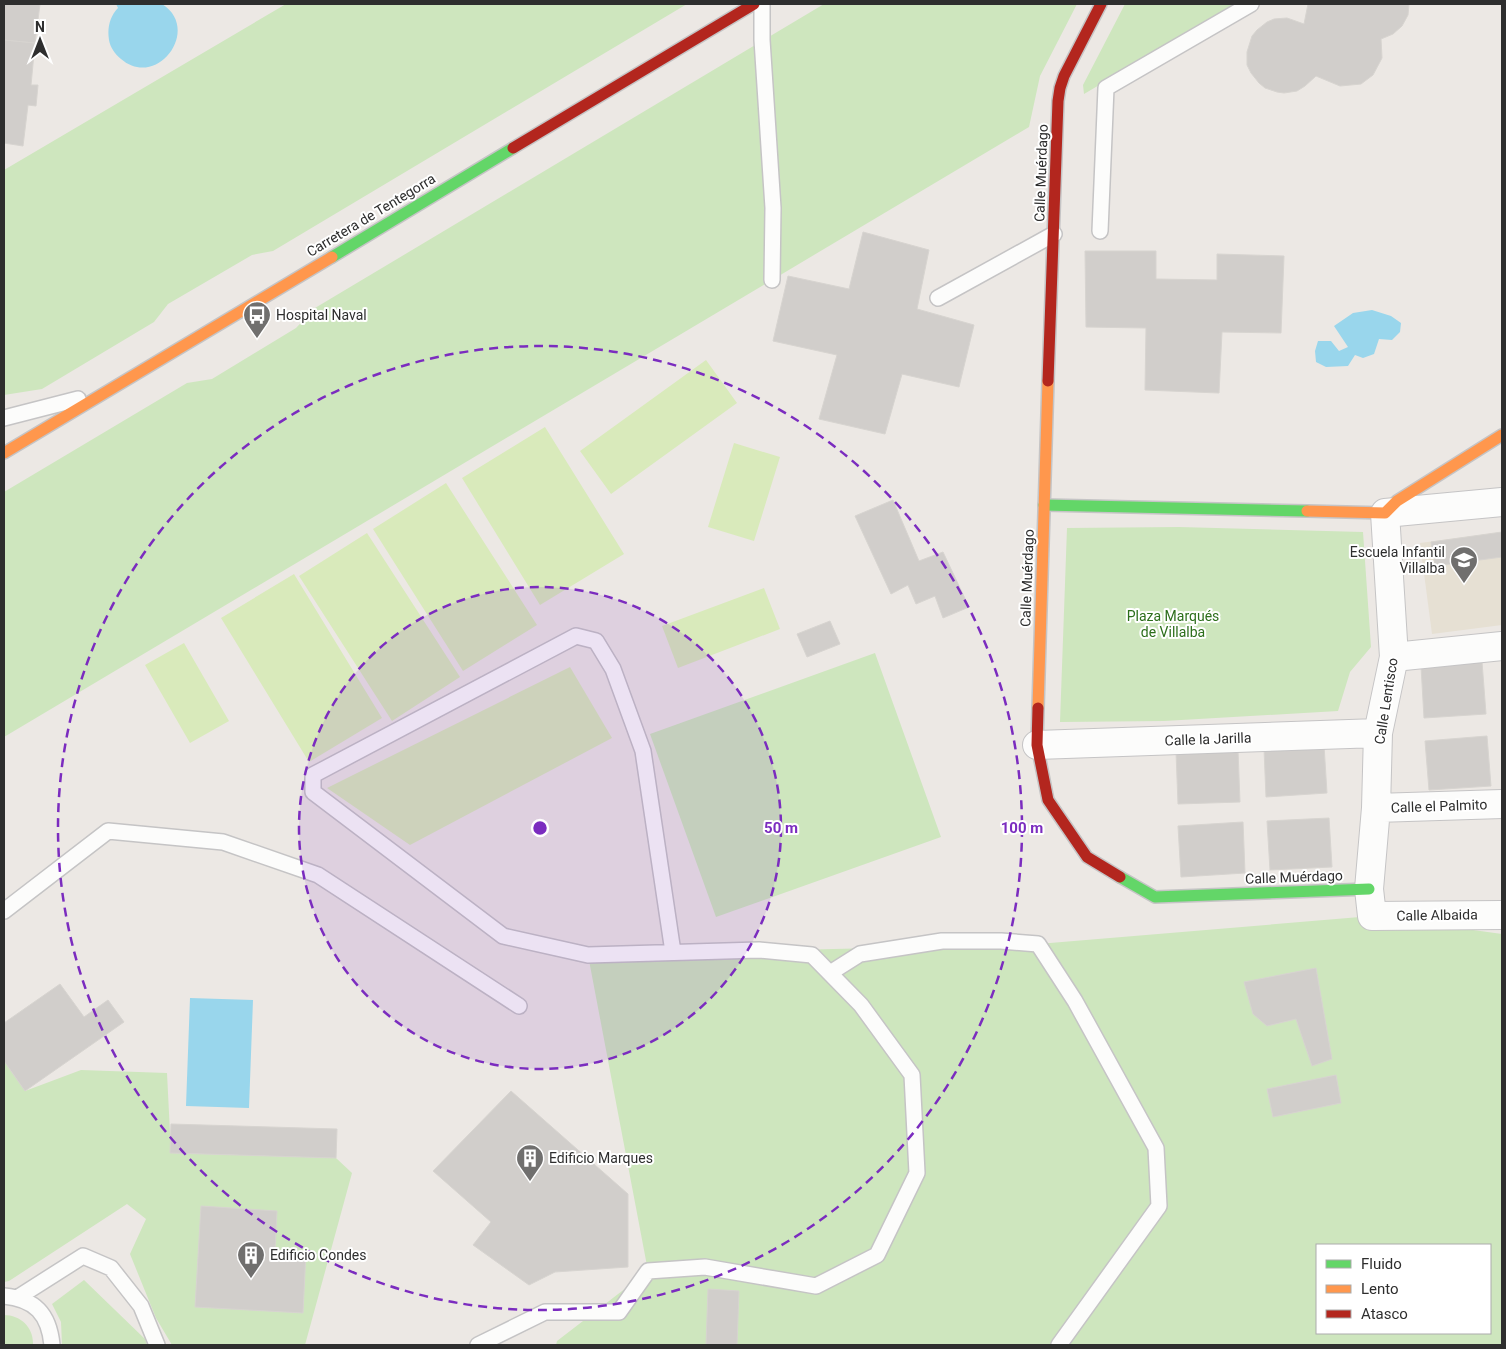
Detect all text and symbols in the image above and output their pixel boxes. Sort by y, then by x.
north arrow [15,15,65,65]
text: N [35,19,45,35]
street label: Calle Muérdago [1031,124,1051,222]
street label: Carretera de Tentegorra [304,170,438,260]
bus stop icon: Hospital Naval [242,300,272,339]
place label: Hospital Naval [276,307,367,323]
street label: Calle Muérdago [1017,529,1037,627]
place label: Escuela Infantil Villalba [1350,544,1445,576]
school or university icon: Escuela Infantil Villalba [1449,545,1479,584]
park label: Plaza Marqués de Villalba [1127,608,1219,640]
street label: Calle Lentisco [1371,656,1401,746]
street label: Calle la Jarilla [1164,729,1252,749]
street label: Calle el Palmito [1390,796,1488,816]
centre of rings [531,819,549,837]
text: 50 m [764,819,798,837]
text: 100 m [1001,819,1043,837]
street label: Calle Muérdago [1245,867,1343,887]
street label: Calle Albaida [1396,906,1478,924]
building icon: Edificio Marques [515,1143,545,1182]
place label: Edificio Marques [549,1150,653,1166]
building icon: Edificio Condes [236,1240,266,1279]
legend [1316,1244,1491,1334]
place label: Edificio Condes [270,1247,366,1263]
text: Fluido [1361,1255,1402,1273]
text: Lento [1361,1280,1399,1298]
text: Atasco [1361,1305,1408,1323]

